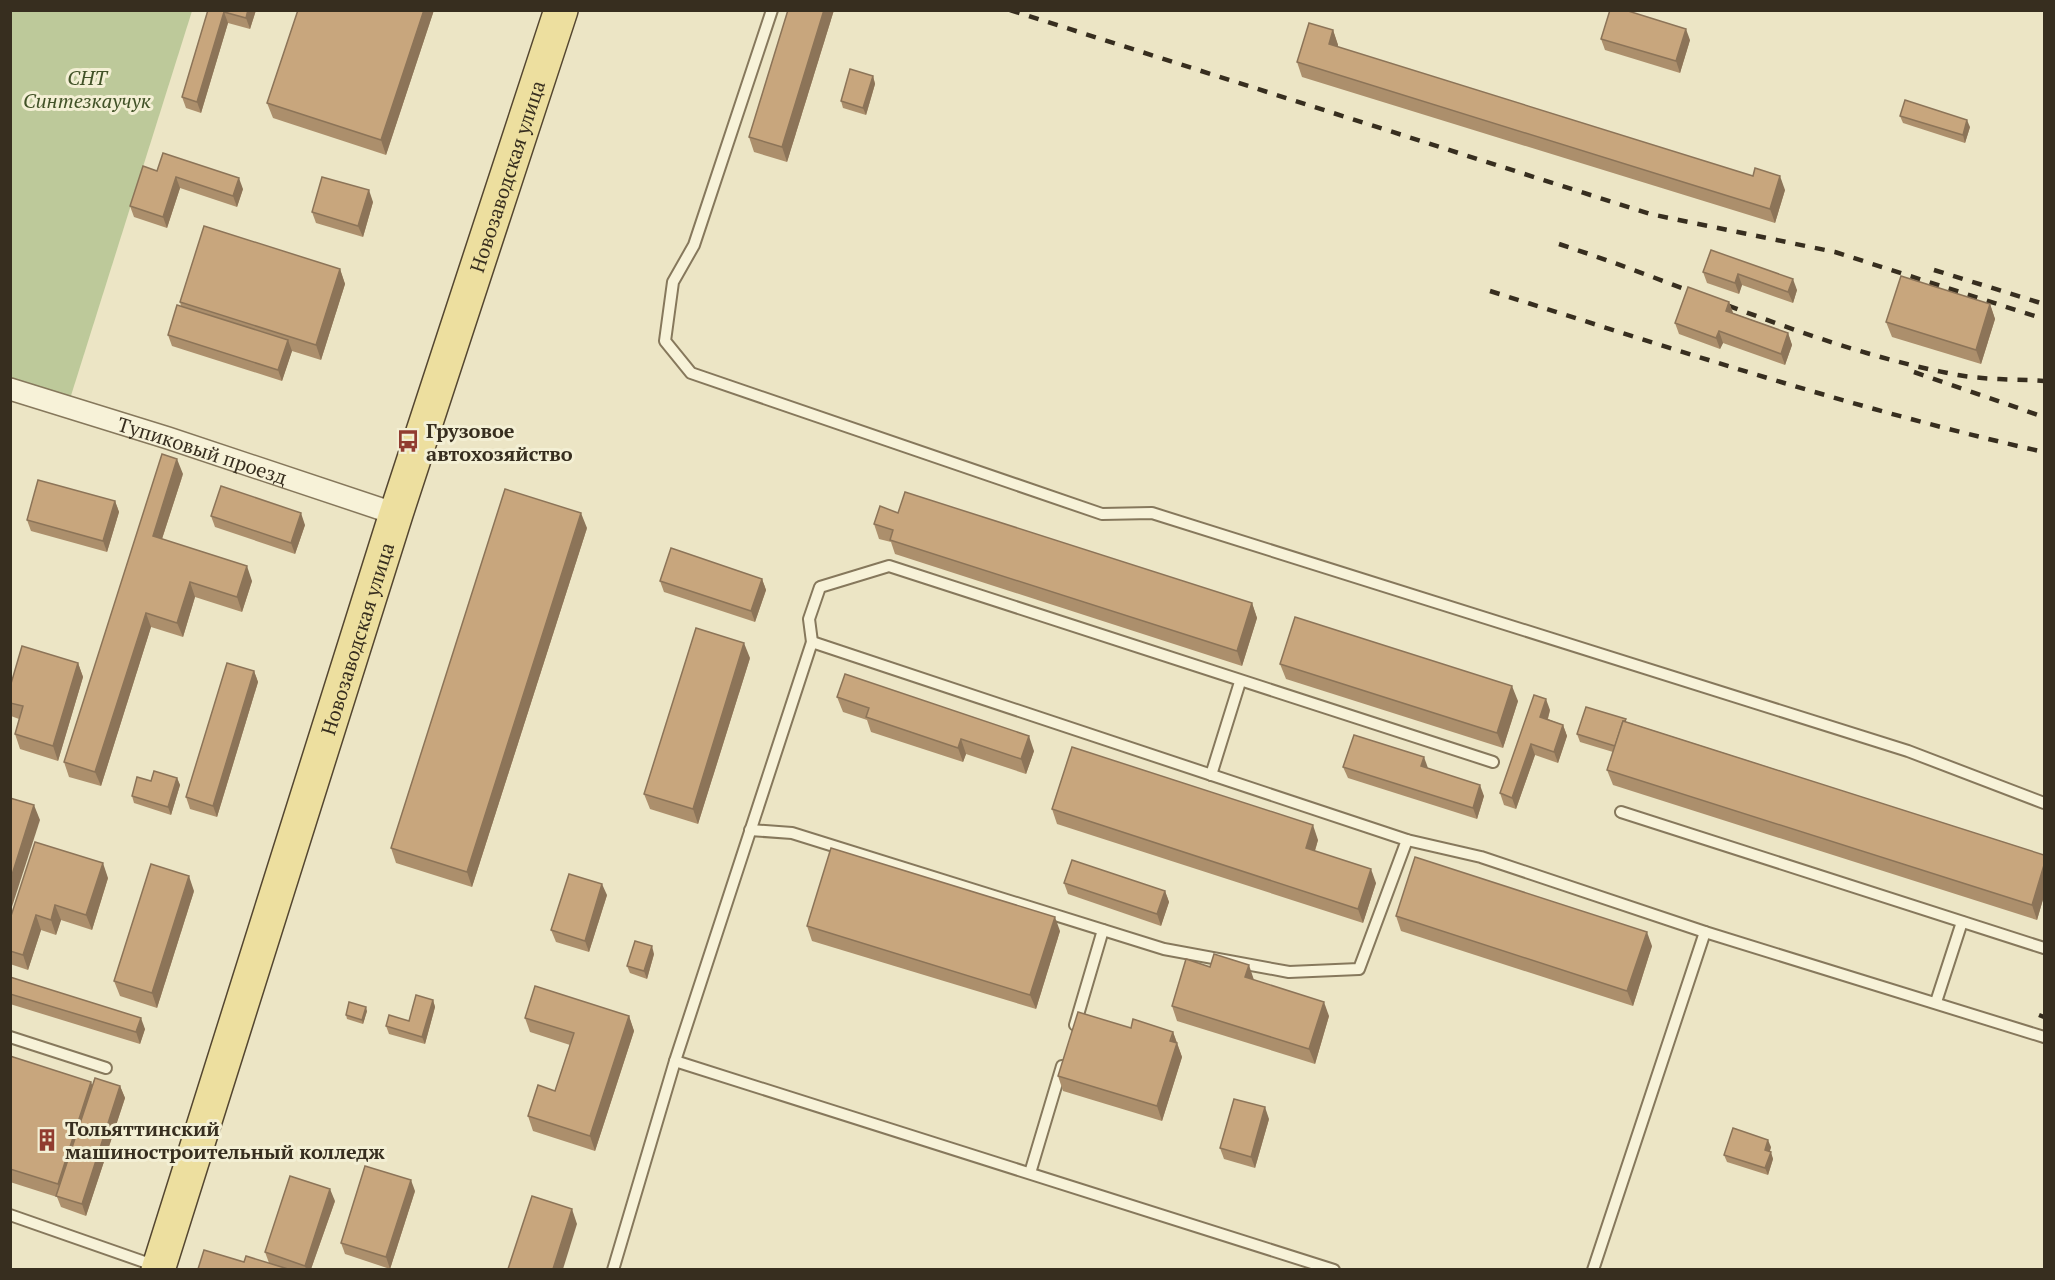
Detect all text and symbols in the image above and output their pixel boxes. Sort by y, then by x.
park label: СНТ Синтезкаучук [23,64,151,114]
street label: Новозаводская улица [463,77,551,276]
street label: Тупиковый проезд [114,410,291,490]
place label: Грузовое автохозяйство [426,417,573,467]
bus stop icon: Грузовое автохозяйство [395,428,421,454]
street label: Новозаводская улица [314,539,400,738]
place label: Тольяттинский машиностроительный колледж [65,1115,385,1165]
building icon: Тольяттинский машиностроительный колледж [34,1127,60,1153]

